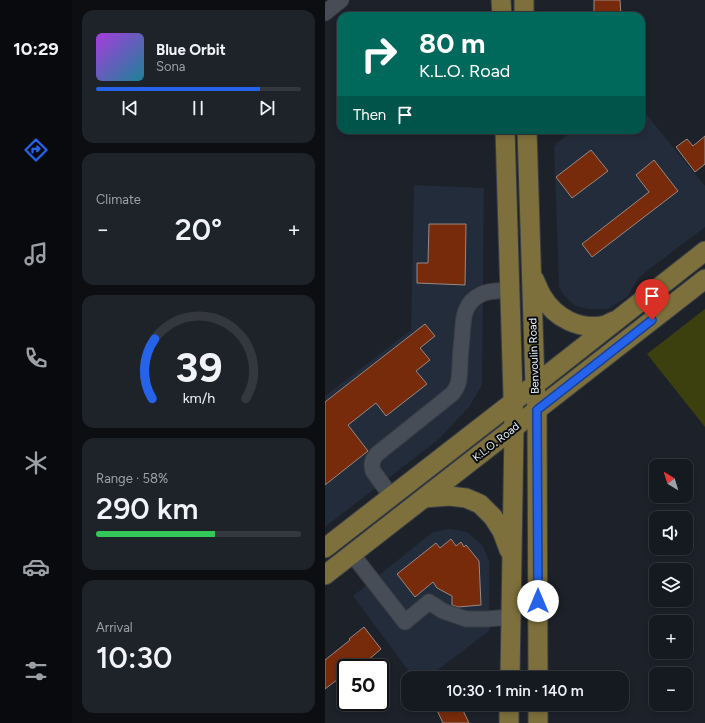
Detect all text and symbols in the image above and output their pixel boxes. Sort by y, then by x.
text: 80 m [419,26,485,60]
icon: right [353,28,405,80]
text: 10:29 [13,38,59,60]
text: Blue Orbit [156,41,226,59]
text: Sona [156,59,185,74]
text: K.L.O. Road [419,60,510,82]
icon: previous [119,97,141,119]
icon: pause [187,97,209,119]
icon: next [256,97,278,119]
icon: arrive [394,104,416,126]
text: Then [353,106,386,124]
icon: directions [22,136,50,164]
text: Climate [96,192,141,207]
text: 20° [175,211,222,248]
text: − [96,216,110,243]
text: + [287,216,301,243]
icon: music [22,240,50,268]
pin [635,279,669,320]
icon: arrive [641,285,663,307]
street label: Benvoulin Road [526,318,542,394]
text: 39 [175,342,222,392]
icon: phone [22,344,50,372]
text: km/h [182,389,215,407]
street label: K.L.O. Road [470,420,522,464]
icon: climate [22,449,50,477]
north arrow [649,459,693,503]
map controls [649,459,693,711]
text: Range · 58% [96,471,168,486]
text: 290 km [96,490,198,527]
button: sound [649,511,693,555]
icon: car [22,553,50,581]
button: layers [649,563,693,607]
position arrow [517,580,559,622]
button: + [649,615,693,659]
text: Arrival [96,620,133,635]
text: 10:30 [96,639,172,676]
icon: filters [22,657,50,685]
speed limit sign: 50 [337,659,389,711]
button: − [649,667,693,711]
text: 10:30 · 1 min · 140 m [446,682,584,700]

